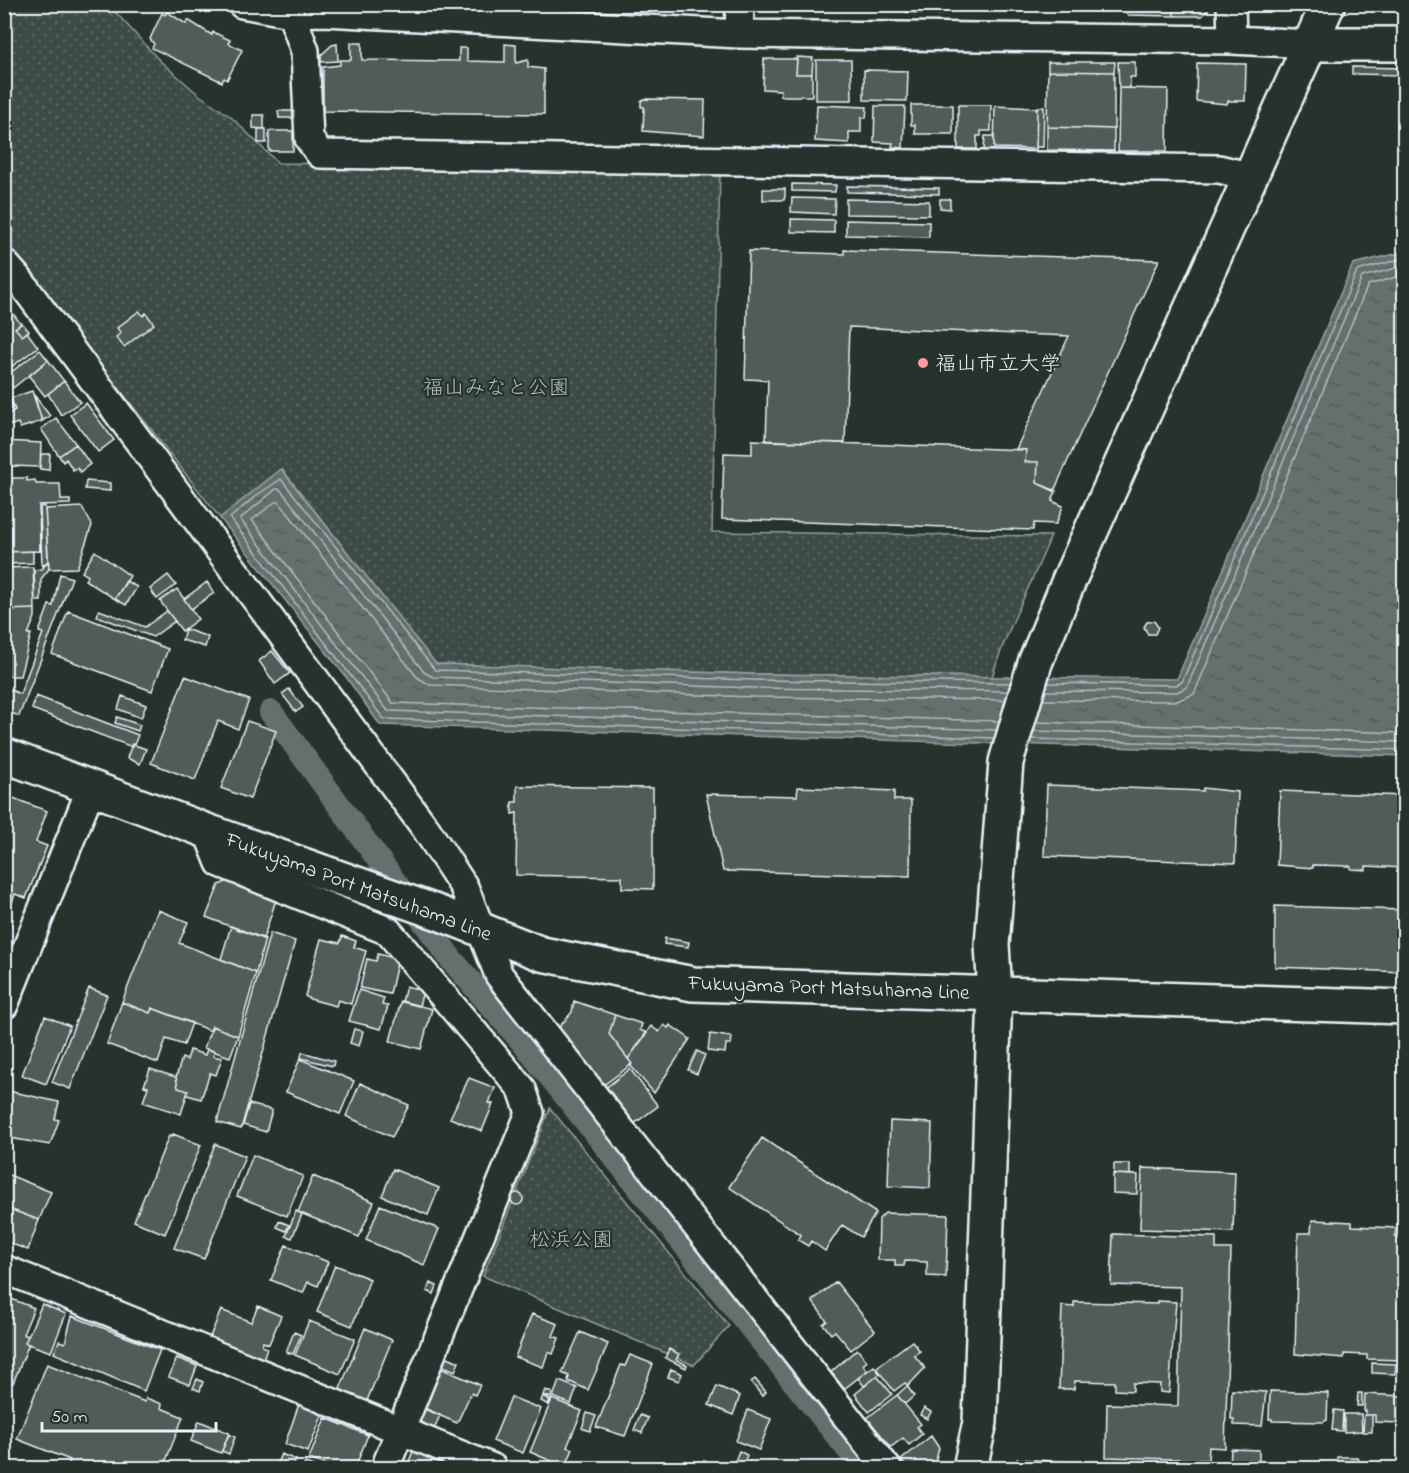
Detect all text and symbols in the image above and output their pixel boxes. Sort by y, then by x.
place label: 福山市立大学 [935,350,1061,380]
marker: 福山市立大学 [916,356,930,370]
park label: 福山みなと公園 [423,374,570,404]
street label: Fukuyama Port Matsuhama Line [219,825,496,952]
street label: Fukuyama Port Matsuhama Line [687,969,970,1011]
park label: 松浜公園 [529,1226,613,1256]
scale bar [42,1395,216,1433]
text: 50 m [51,1405,88,1431]

